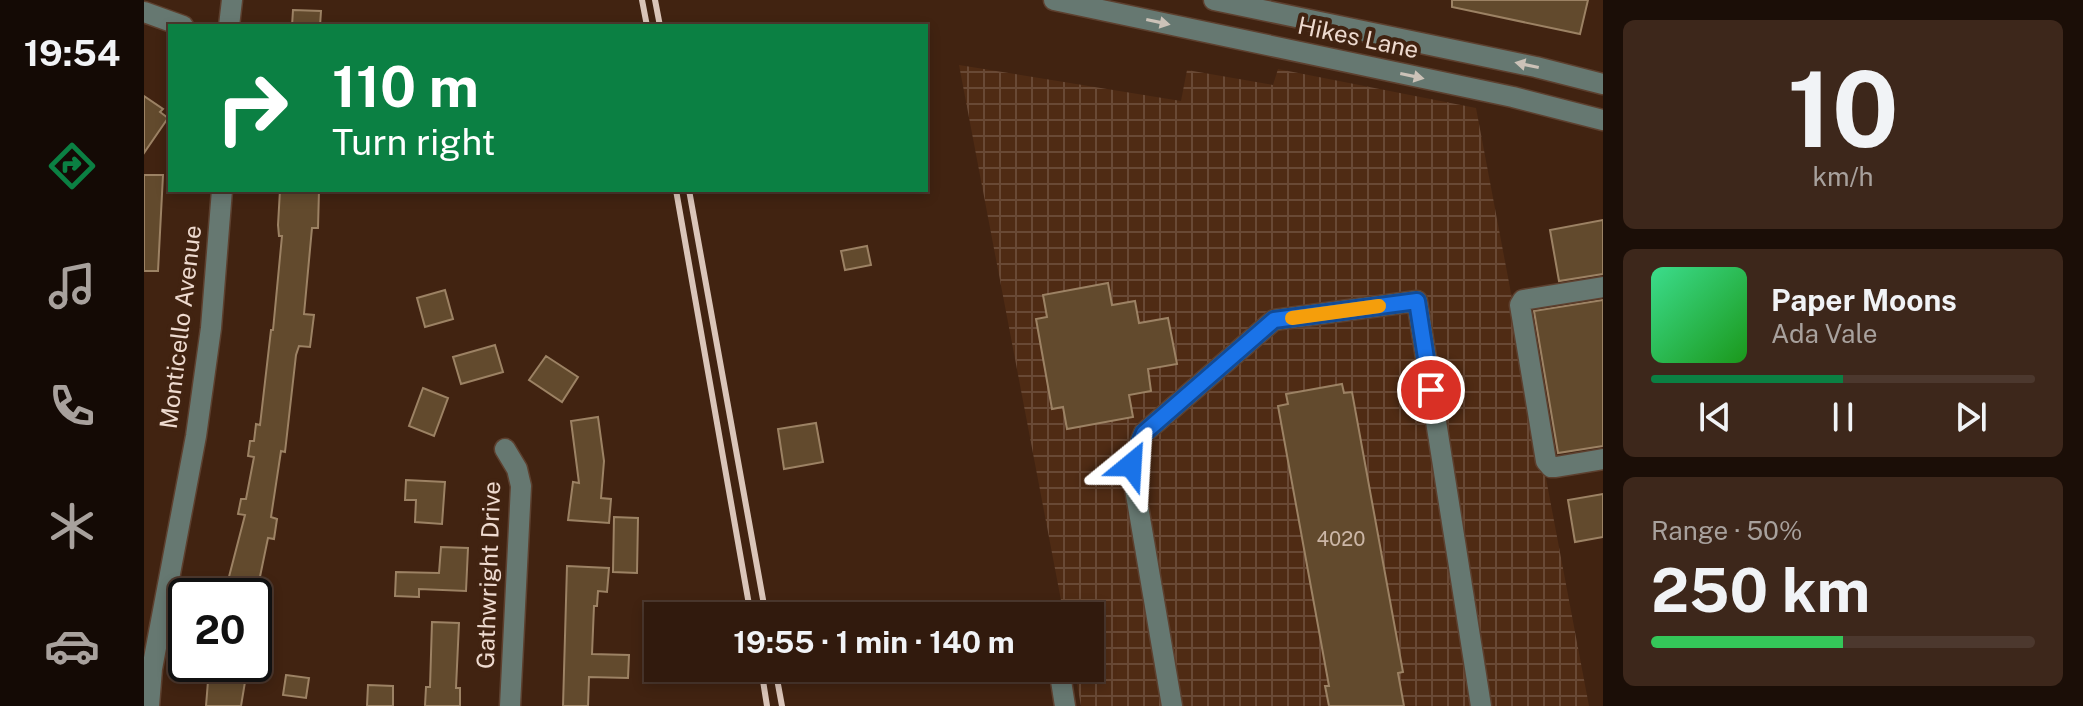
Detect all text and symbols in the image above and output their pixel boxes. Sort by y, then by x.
street label: Hikes Lane [1295,11,1421,64]
one-way arrow [1146,16,1171,29]
text: 19:54 [24,32,120,74]
text: 10 [1787,48,1899,170]
text: 110 m [332,54,479,120]
icon: right [200,56,304,160]
one-way arrow [1515,58,1540,71]
one-way arrow [1400,70,1425,83]
text: Turn right [332,121,495,163]
icon: directions [44,138,100,194]
text: km/h [1812,161,1874,192]
street label: Monticello Avenue [154,223,206,430]
icon: music [44,258,100,314]
text: Paper Moons [1771,282,1957,318]
text: Ada Vale [1771,318,1877,349]
pin [1397,356,1465,424]
icon: arrive [1409,368,1453,412]
icon: phone [44,378,100,434]
icon: previous [1693,395,1737,439]
icon: pause [1821,395,1865,439]
icon: next [1949,395,1993,439]
position arrow [1089,423,1173,507]
street label: Gathwright Drive [471,481,505,669]
icon: climate [44,498,100,554]
text: Range · 50% [1651,515,1803,546]
house number: 4020 [1317,527,1365,551]
text: 250 km [1651,555,1870,626]
speed limit sign: 20 [168,578,272,682]
icon: car [44,618,100,674]
text: 19:55 · 1 min · 140 m [733,624,1015,660]

